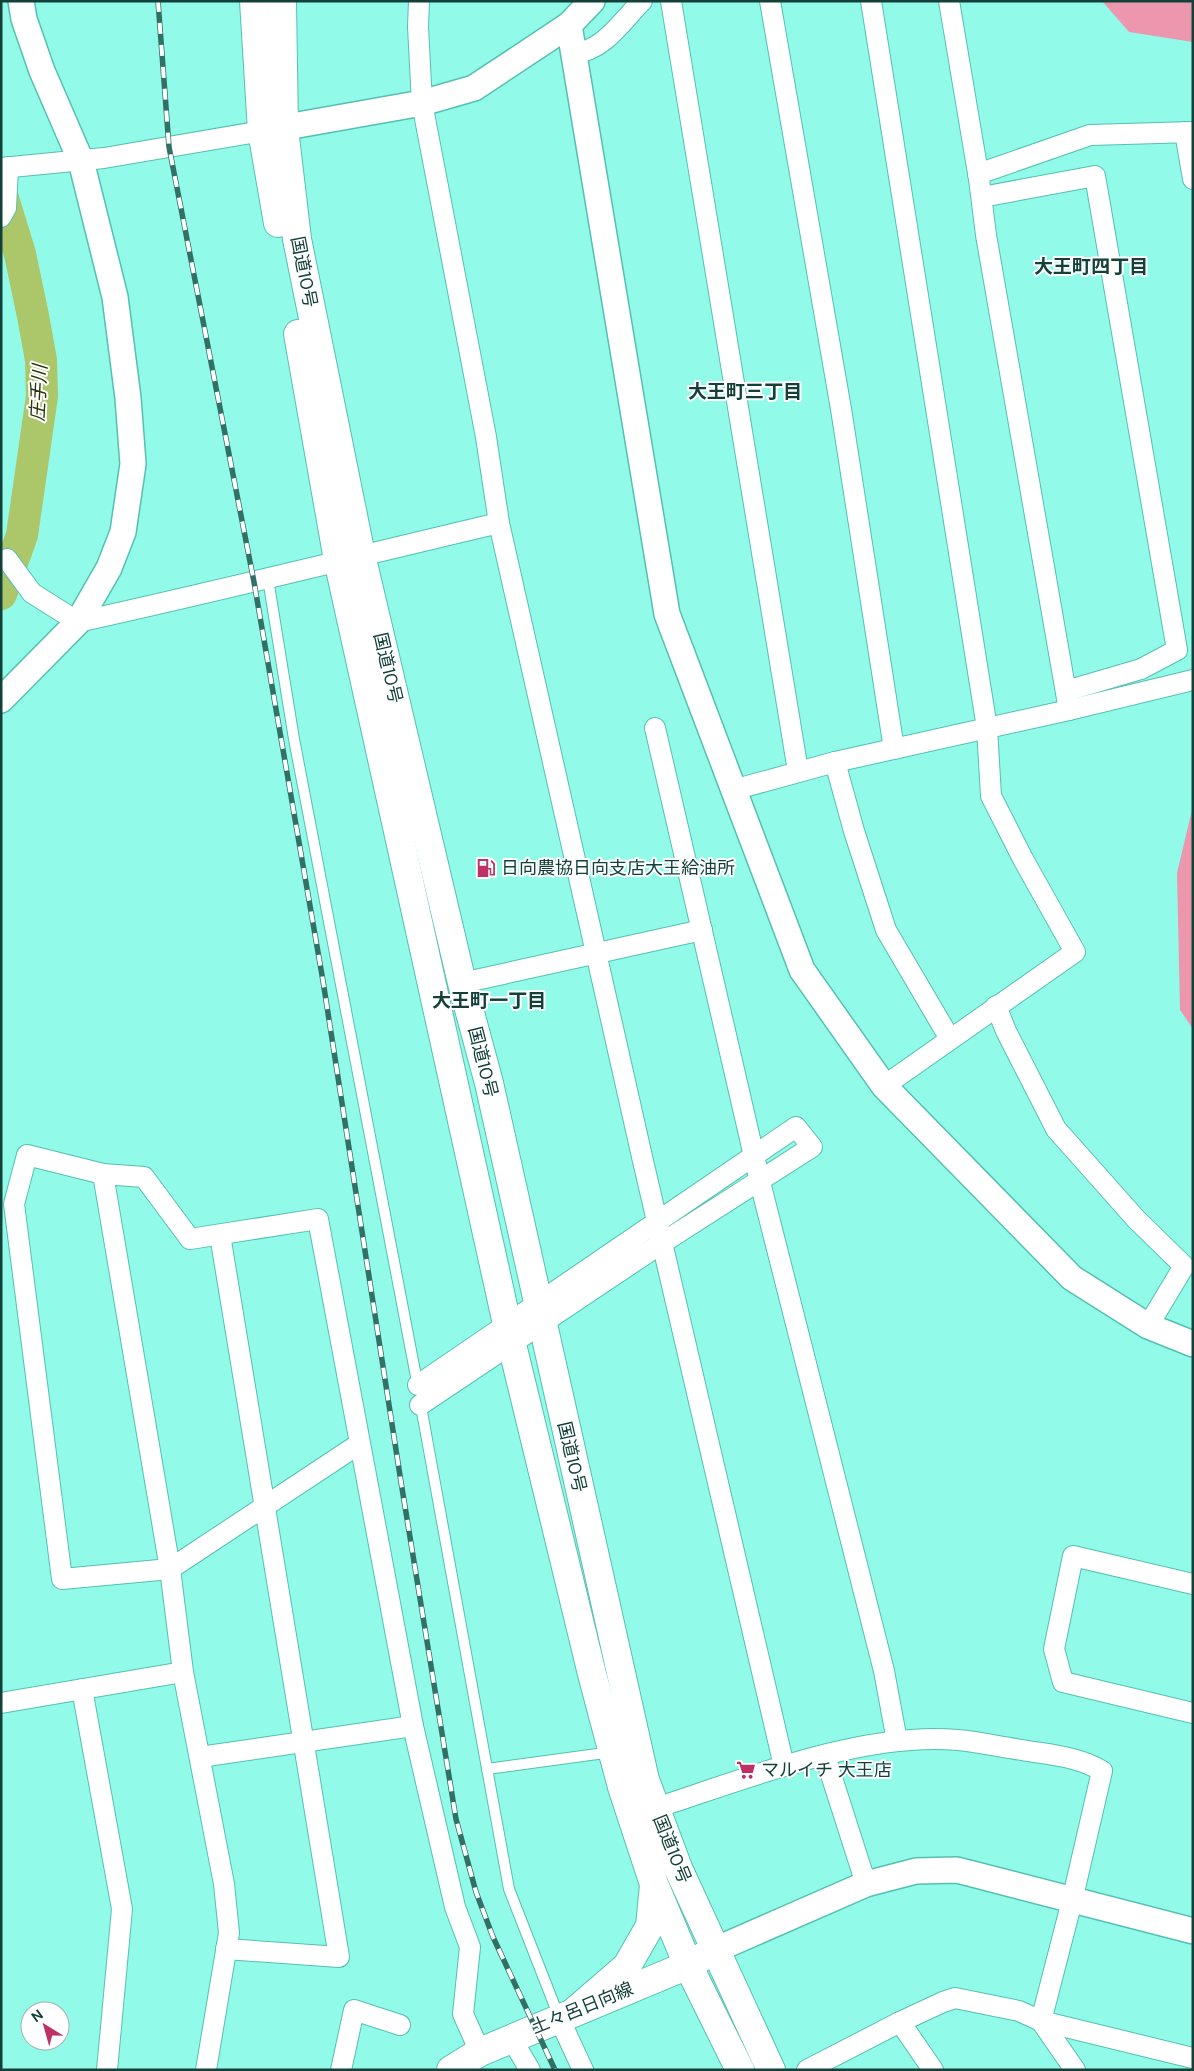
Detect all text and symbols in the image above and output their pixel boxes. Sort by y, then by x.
street label: 国道10号 [285,234,323,310]
district label: 大王町四丁目 [1034,254,1148,279]
water label: 庄手川 [25,362,53,422]
district label: 大王町三丁目 [688,379,802,404]
street label: 国道10号 [368,630,408,706]
place label: 日向農協日向支店大王給油所 [501,856,735,880]
fuel station icon: 日向農協日向支店大王給油所 [475,857,497,879]
district label: 大王町一丁目 [432,988,546,1013]
street label: 国道10号 [463,1024,503,1100]
street label: 国道10号 [552,1419,592,1495]
place label: マルイチ 大王店 [761,1758,892,1782]
supermarket icon: マルイチ 大王店 [735,1759,757,1781]
street label: 国道10号 [647,1811,697,1887]
street label: 土々呂日向線 [527,1977,637,2039]
north arrow [20,2001,70,2051]
text: N [28,2005,47,2026]

